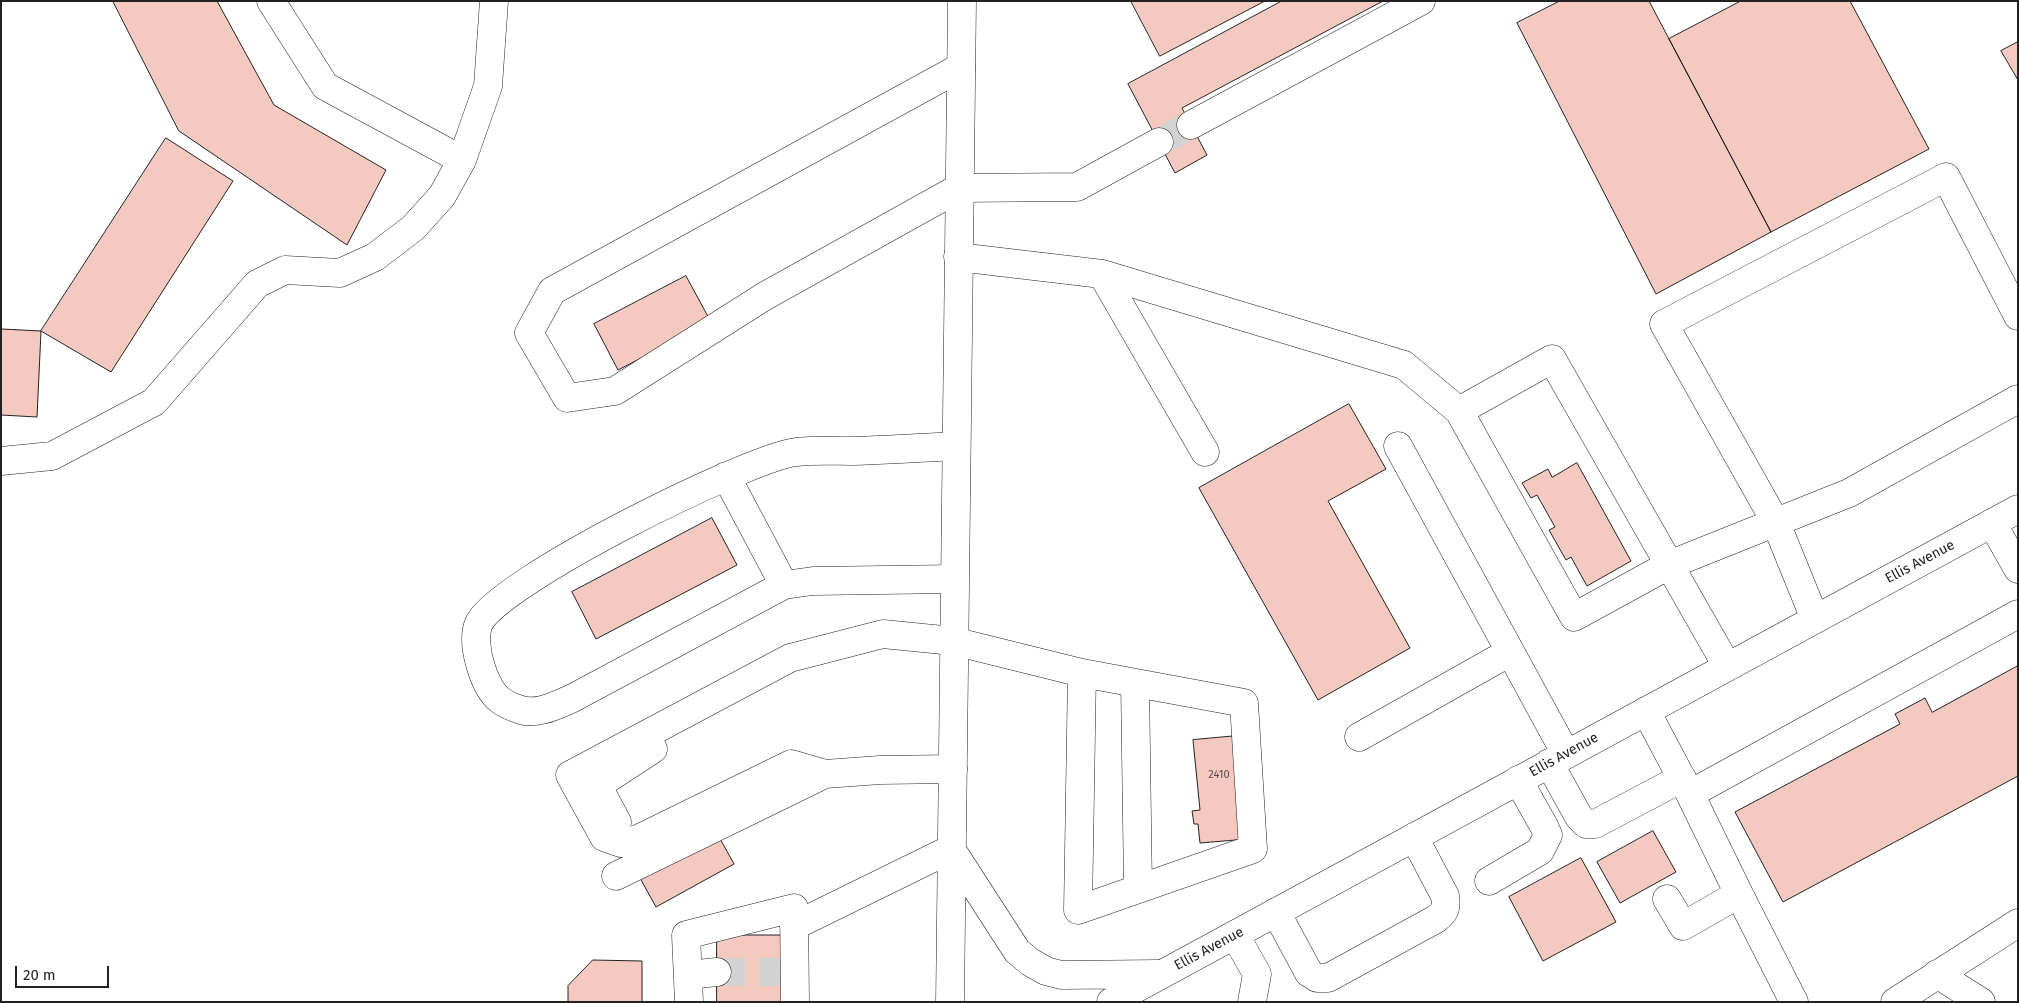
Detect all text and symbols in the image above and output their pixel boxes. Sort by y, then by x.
street label: Ellis Avenue [1882,537,1958,587]
street label: Ellis Avenue [1527,729,1601,781]
house number: 2410 [1208,768,1230,782]
street label: Ellis Avenue [1171,924,1247,974]
scale bar [18,956,111,988]
text: 20 m [23,966,56,984]

